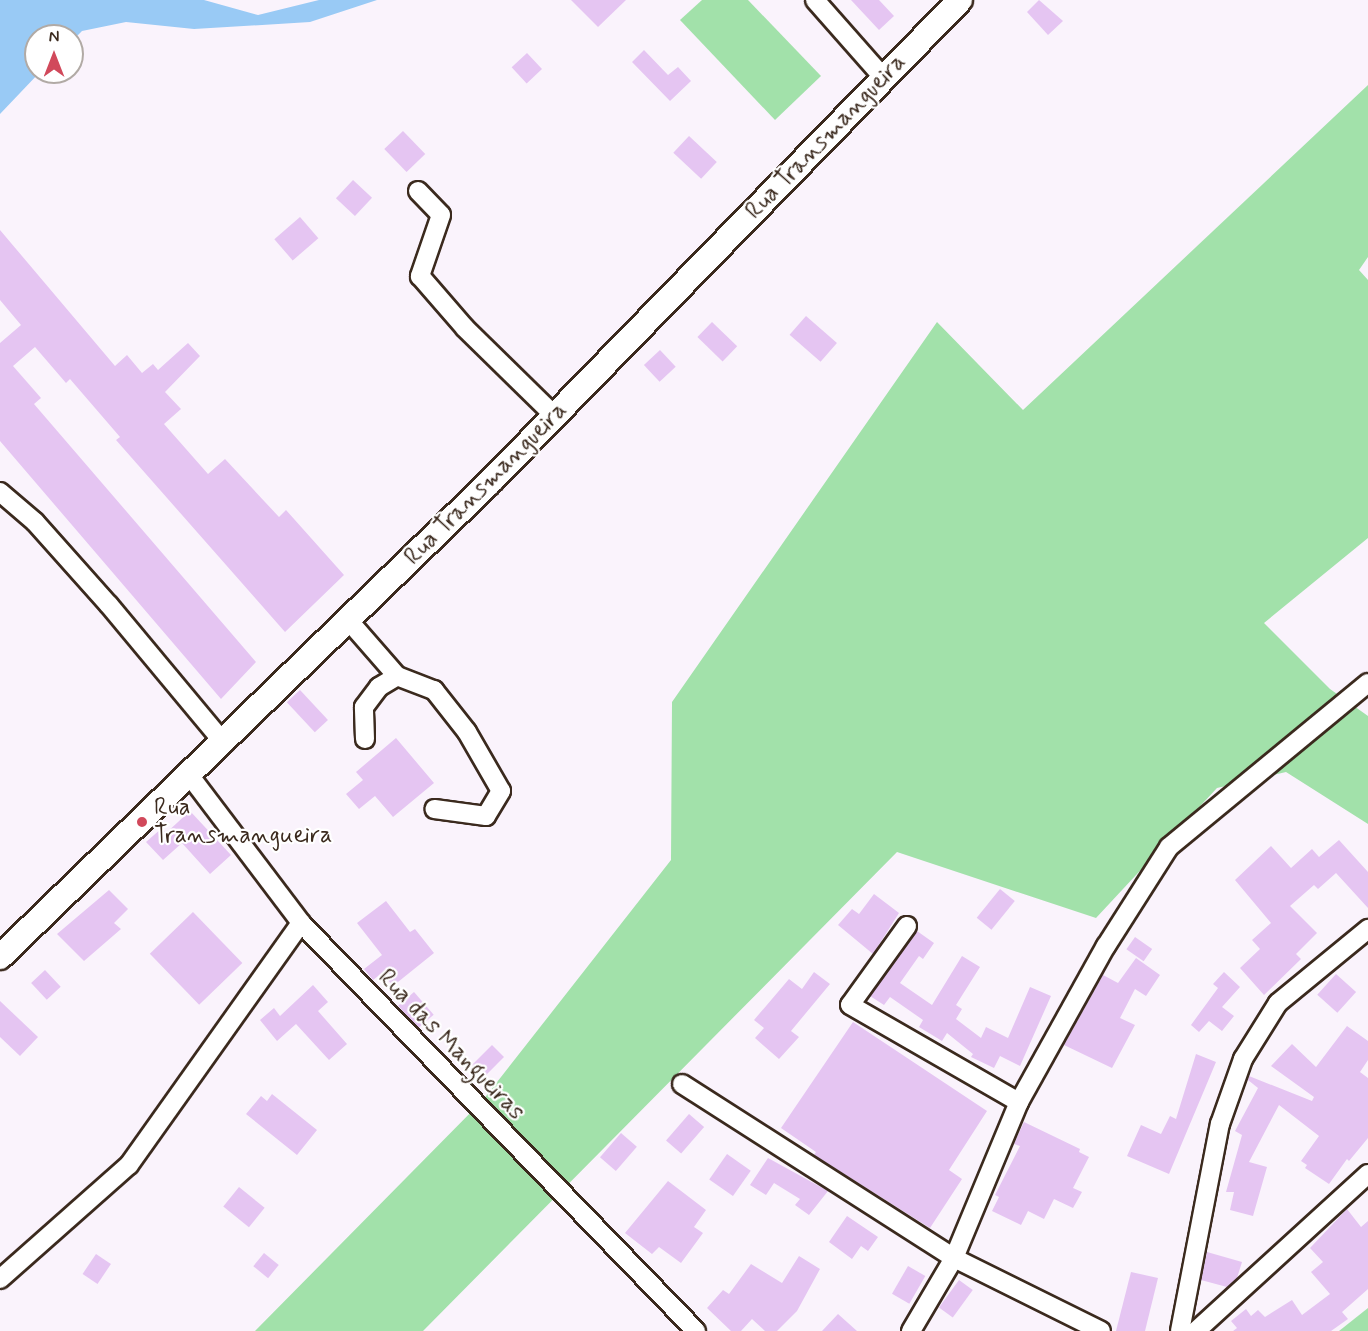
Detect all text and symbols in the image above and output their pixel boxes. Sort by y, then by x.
north arrow [24,24,84,84]
text: N [49,27,59,48]
street label: Rua Transmangueira [739,47,913,227]
street label: Rua Transmangueira [398,396,574,572]
place label: Rua Transmangueira [154,794,332,850]
marker: Rua Transmangueira [135,815,149,829]
street label: Rua das Mangueiras [371,963,531,1127]

